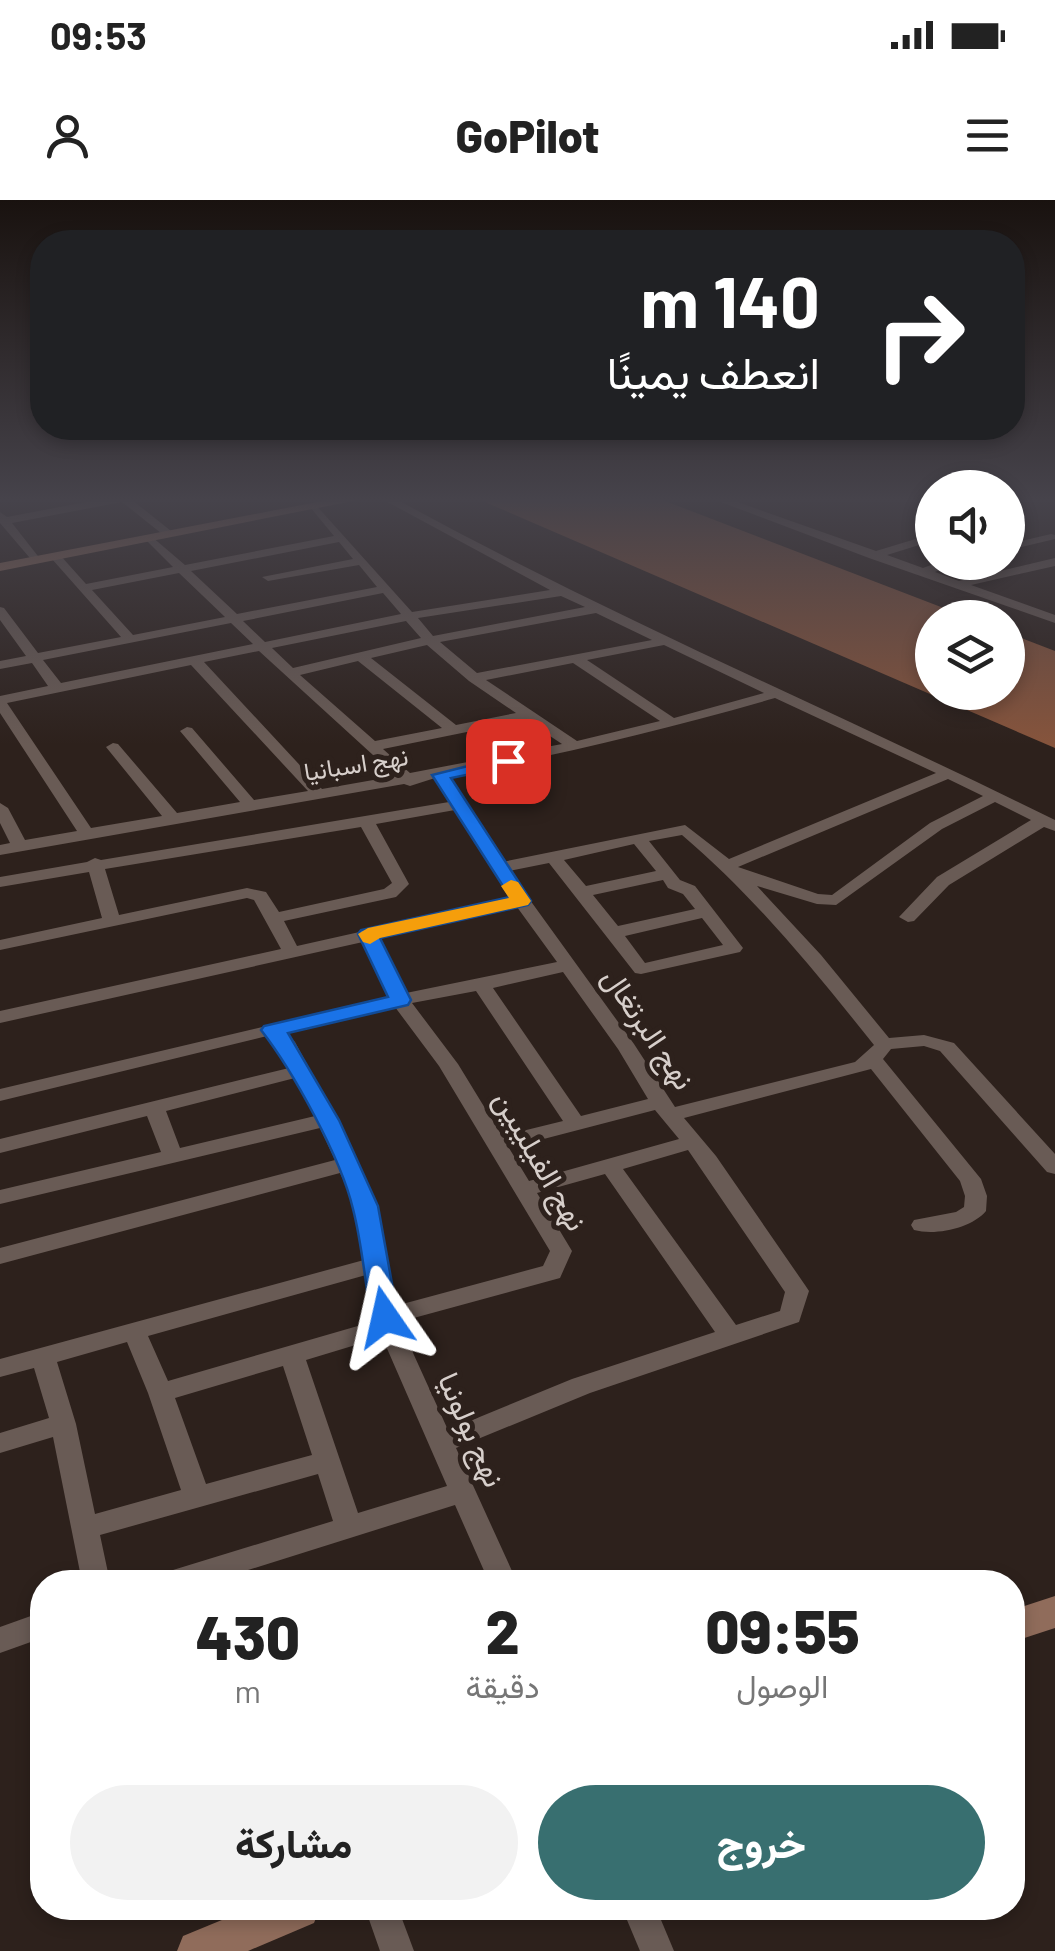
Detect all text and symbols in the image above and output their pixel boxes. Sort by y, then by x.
text: 09:53 [50,12,147,58]
icon: person [40,108,95,163]
text: GoPilot [456,108,599,162]
icon: menu [960,108,1015,163]
text: 140 m [641,258,820,342]
icon: right [855,270,985,400]
text: انعطف يمينًا [607,344,820,398]
map controls [915,470,1025,710]
button: sound [915,470,1025,580]
button: layers [915,600,1025,710]
pin [466,719,551,804]
icon: arrive [481,734,536,789]
street label: نهج اسبانيا [302,740,411,790]
street label: نهج البرتغال [593,960,703,1098]
street label: نهج الفيليبين [484,1083,596,1239]
position arrow [333,1265,437,1369]
street label: نهج بولونيا [428,1366,514,1494]
text: 2 [486,1594,520,1666]
text: 09:55 [705,1594,860,1666]
text: 430 [196,1600,300,1672]
text: دقيقة [466,1666,540,1704]
text: الوصول [736,1666,829,1704]
text: m [235,1671,261,1709]
button: مشاركة [70,1785,518,1900]
button: خروج [538,1785,985,1900]

